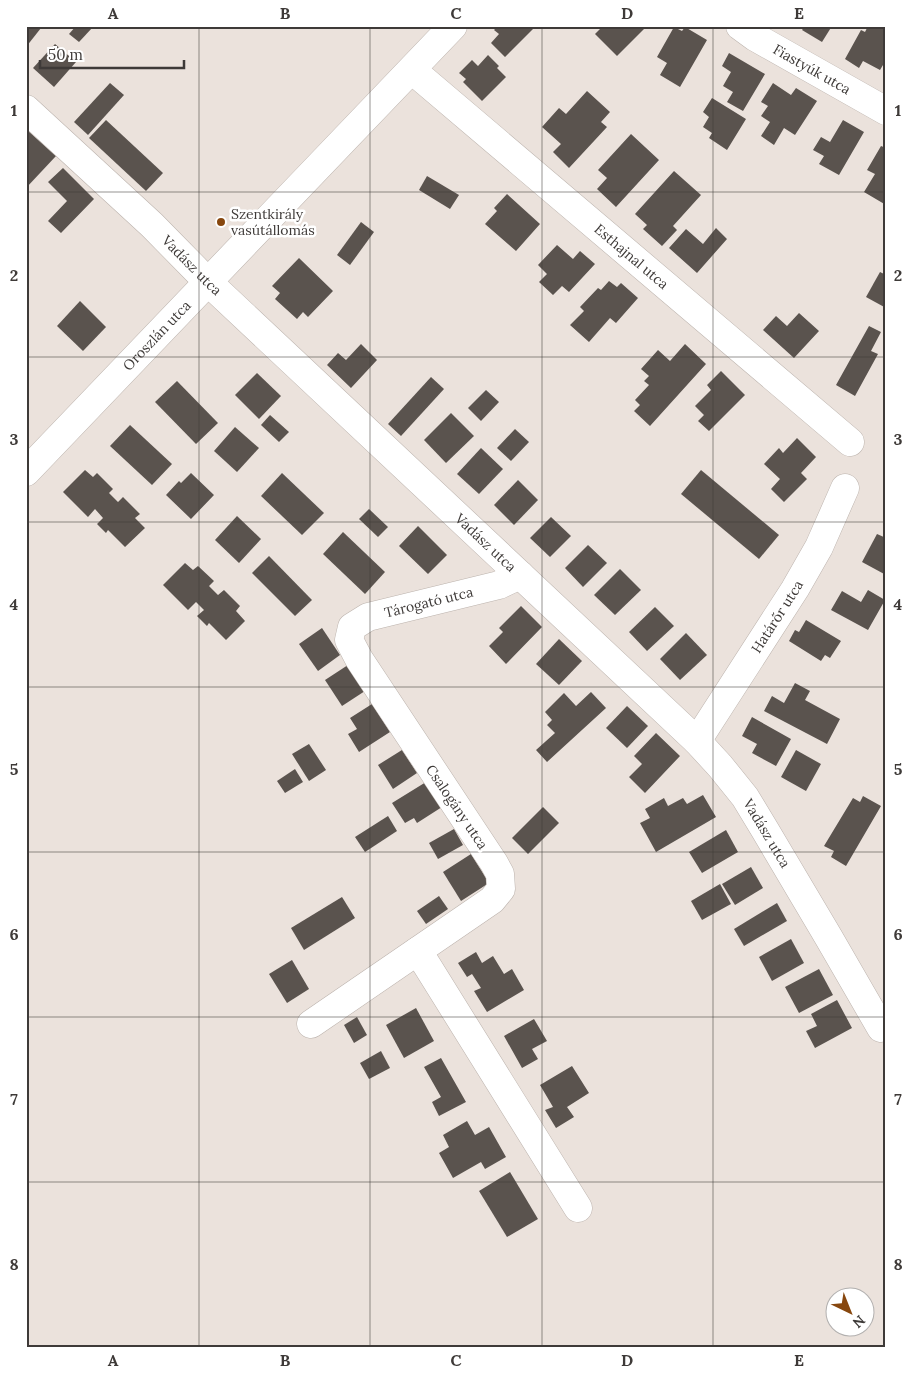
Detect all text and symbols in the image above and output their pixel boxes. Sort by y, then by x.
text: A [108,3,119,23]
text: B [280,3,291,23]
text: C [450,3,462,23]
text: D [621,3,633,23]
text: E [794,3,804,23]
scale bar [40,38,184,70]
street label: Fiastyúk utca [770,40,854,98]
text: 50 m [48,45,83,64]
text: 1 [11,100,17,120]
text: 1 [895,100,901,120]
place label: Szentkirály vasútállomás [231,205,315,239]
marker: Szentkirály vasútállomás [215,216,227,228]
street label: Esthajnal utca [591,220,672,293]
street label: Vadász utca [158,231,225,299]
text: 2 [10,265,18,285]
text: 2 [894,265,902,285]
street label: Oroszlán utca [119,297,195,374]
text: 3 [10,429,19,449]
text: 3 [894,429,903,449]
street label: Vadász utca [451,509,520,576]
street label: Határőr utca [747,577,807,656]
street label: Tárogató utca [383,583,475,622]
text: 4 [10,594,19,614]
text: 4 [894,594,903,614]
text: 5 [10,759,19,779]
text: 5 [894,759,903,779]
street label: Csalogány utca [422,761,492,853]
street label: Vadász utca [739,795,794,871]
text: 6 [9,924,19,944]
text: 6 [893,924,903,944]
text: 7 [10,1089,18,1109]
text: 7 [894,1089,902,1109]
text: 8 [9,1254,19,1274]
text: 8 [893,1254,903,1274]
north arrow [824,1286,874,1336]
text: N [849,1311,869,1332]
text: A [108,1350,119,1370]
text: B [280,1350,291,1370]
text: C [450,1350,462,1370]
text: D [621,1350,633,1370]
text: E [794,1350,804,1370]

